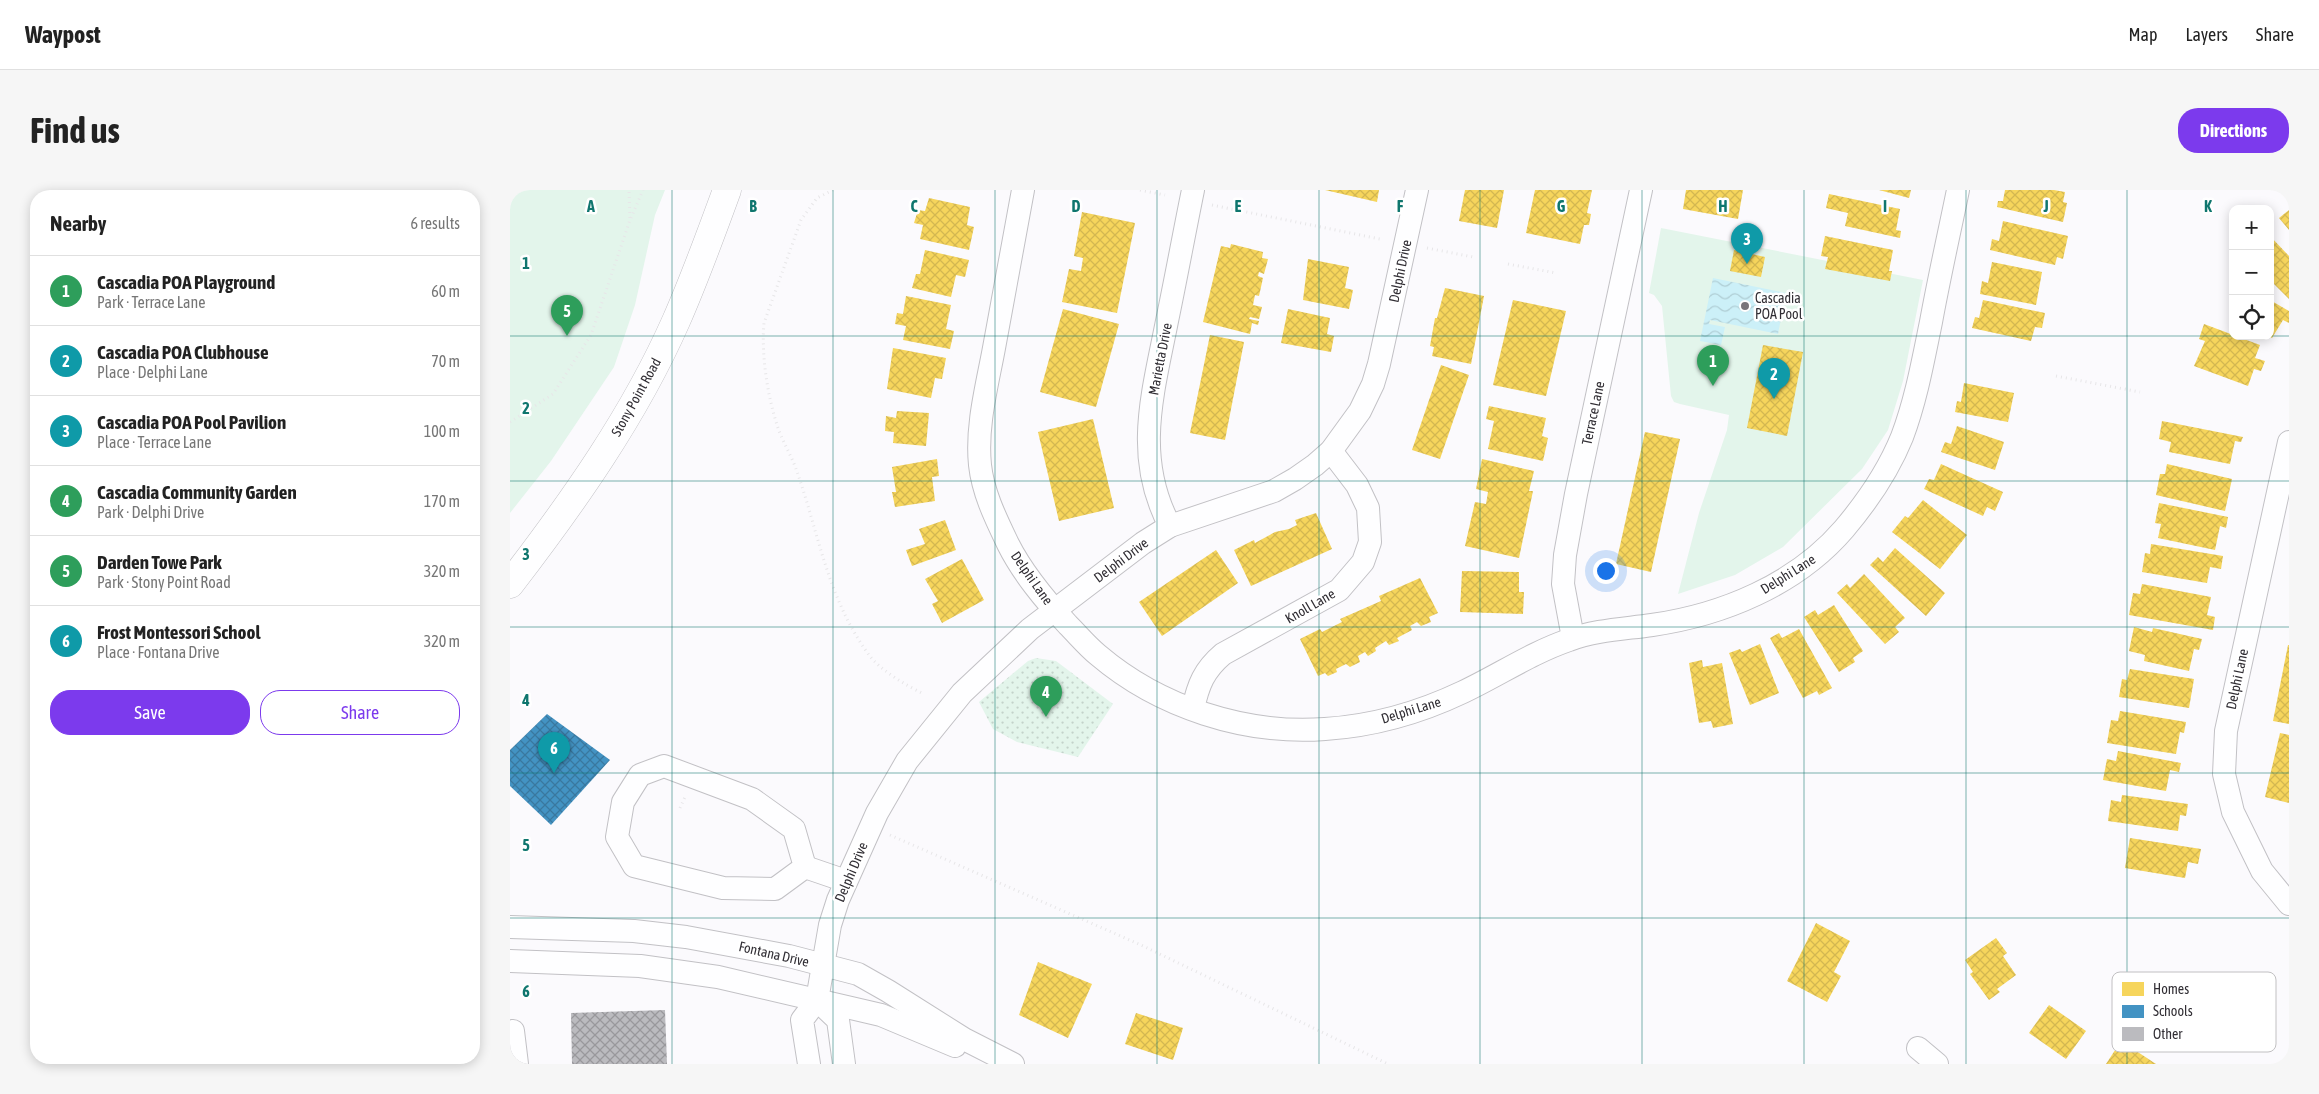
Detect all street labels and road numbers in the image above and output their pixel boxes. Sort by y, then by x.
street label: Delphi Drive [1386,238,1414,304]
street label: Marietta Drive [1145,322,1175,396]
street label: Stony Point Road [608,355,664,439]
street label: Terrace Lane [1578,380,1608,446]
street label: Delphi Drive [1091,534,1151,586]
street label: Delphi Lane [1008,548,1056,608]
street label: Delphi Lane [1758,551,1818,597]
street label: Knoll Lane [1282,585,1338,627]
street label: Delphi Lane [2223,647,2251,711]
street label: Delphi Lane [1379,693,1443,727]
street label: Delphi Drive [831,840,871,904]
street label: Fontana Drive [737,938,811,970]

